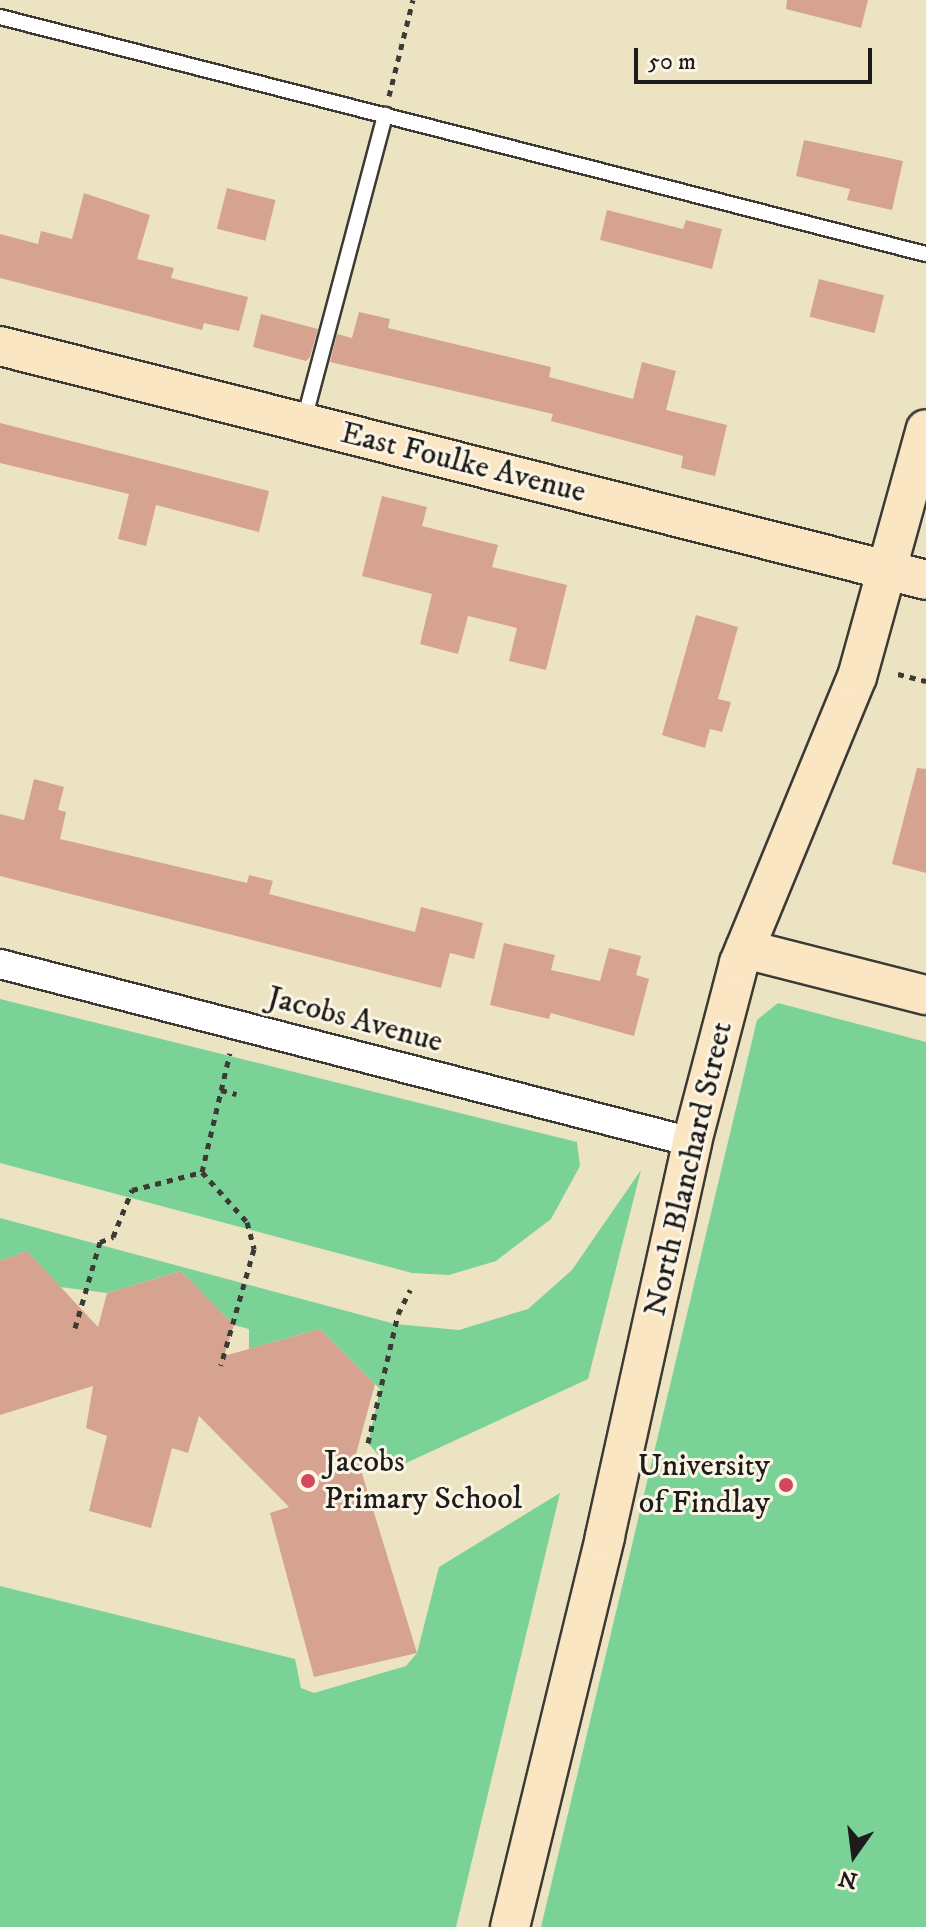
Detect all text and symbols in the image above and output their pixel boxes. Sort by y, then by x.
scale bar [638,32,876,82]
text: 50 m [648,47,696,77]
street label: East Foulke Avenue [336,414,590,512]
street label: Jacobs Avenue [263,978,447,1062]
street label: North Blanchard Street [636,1018,742,1320]
place label: Jacobs Primary School [324,1444,522,1519]
place label: University of Findlay [638,1448,770,1523]
marker: Jacobs Primary School [299,1472,317,1490]
marker: University of Findlay [777,1476,795,1494]
north arrow [814,1815,894,1895]
text: N [836,1863,860,1894]

